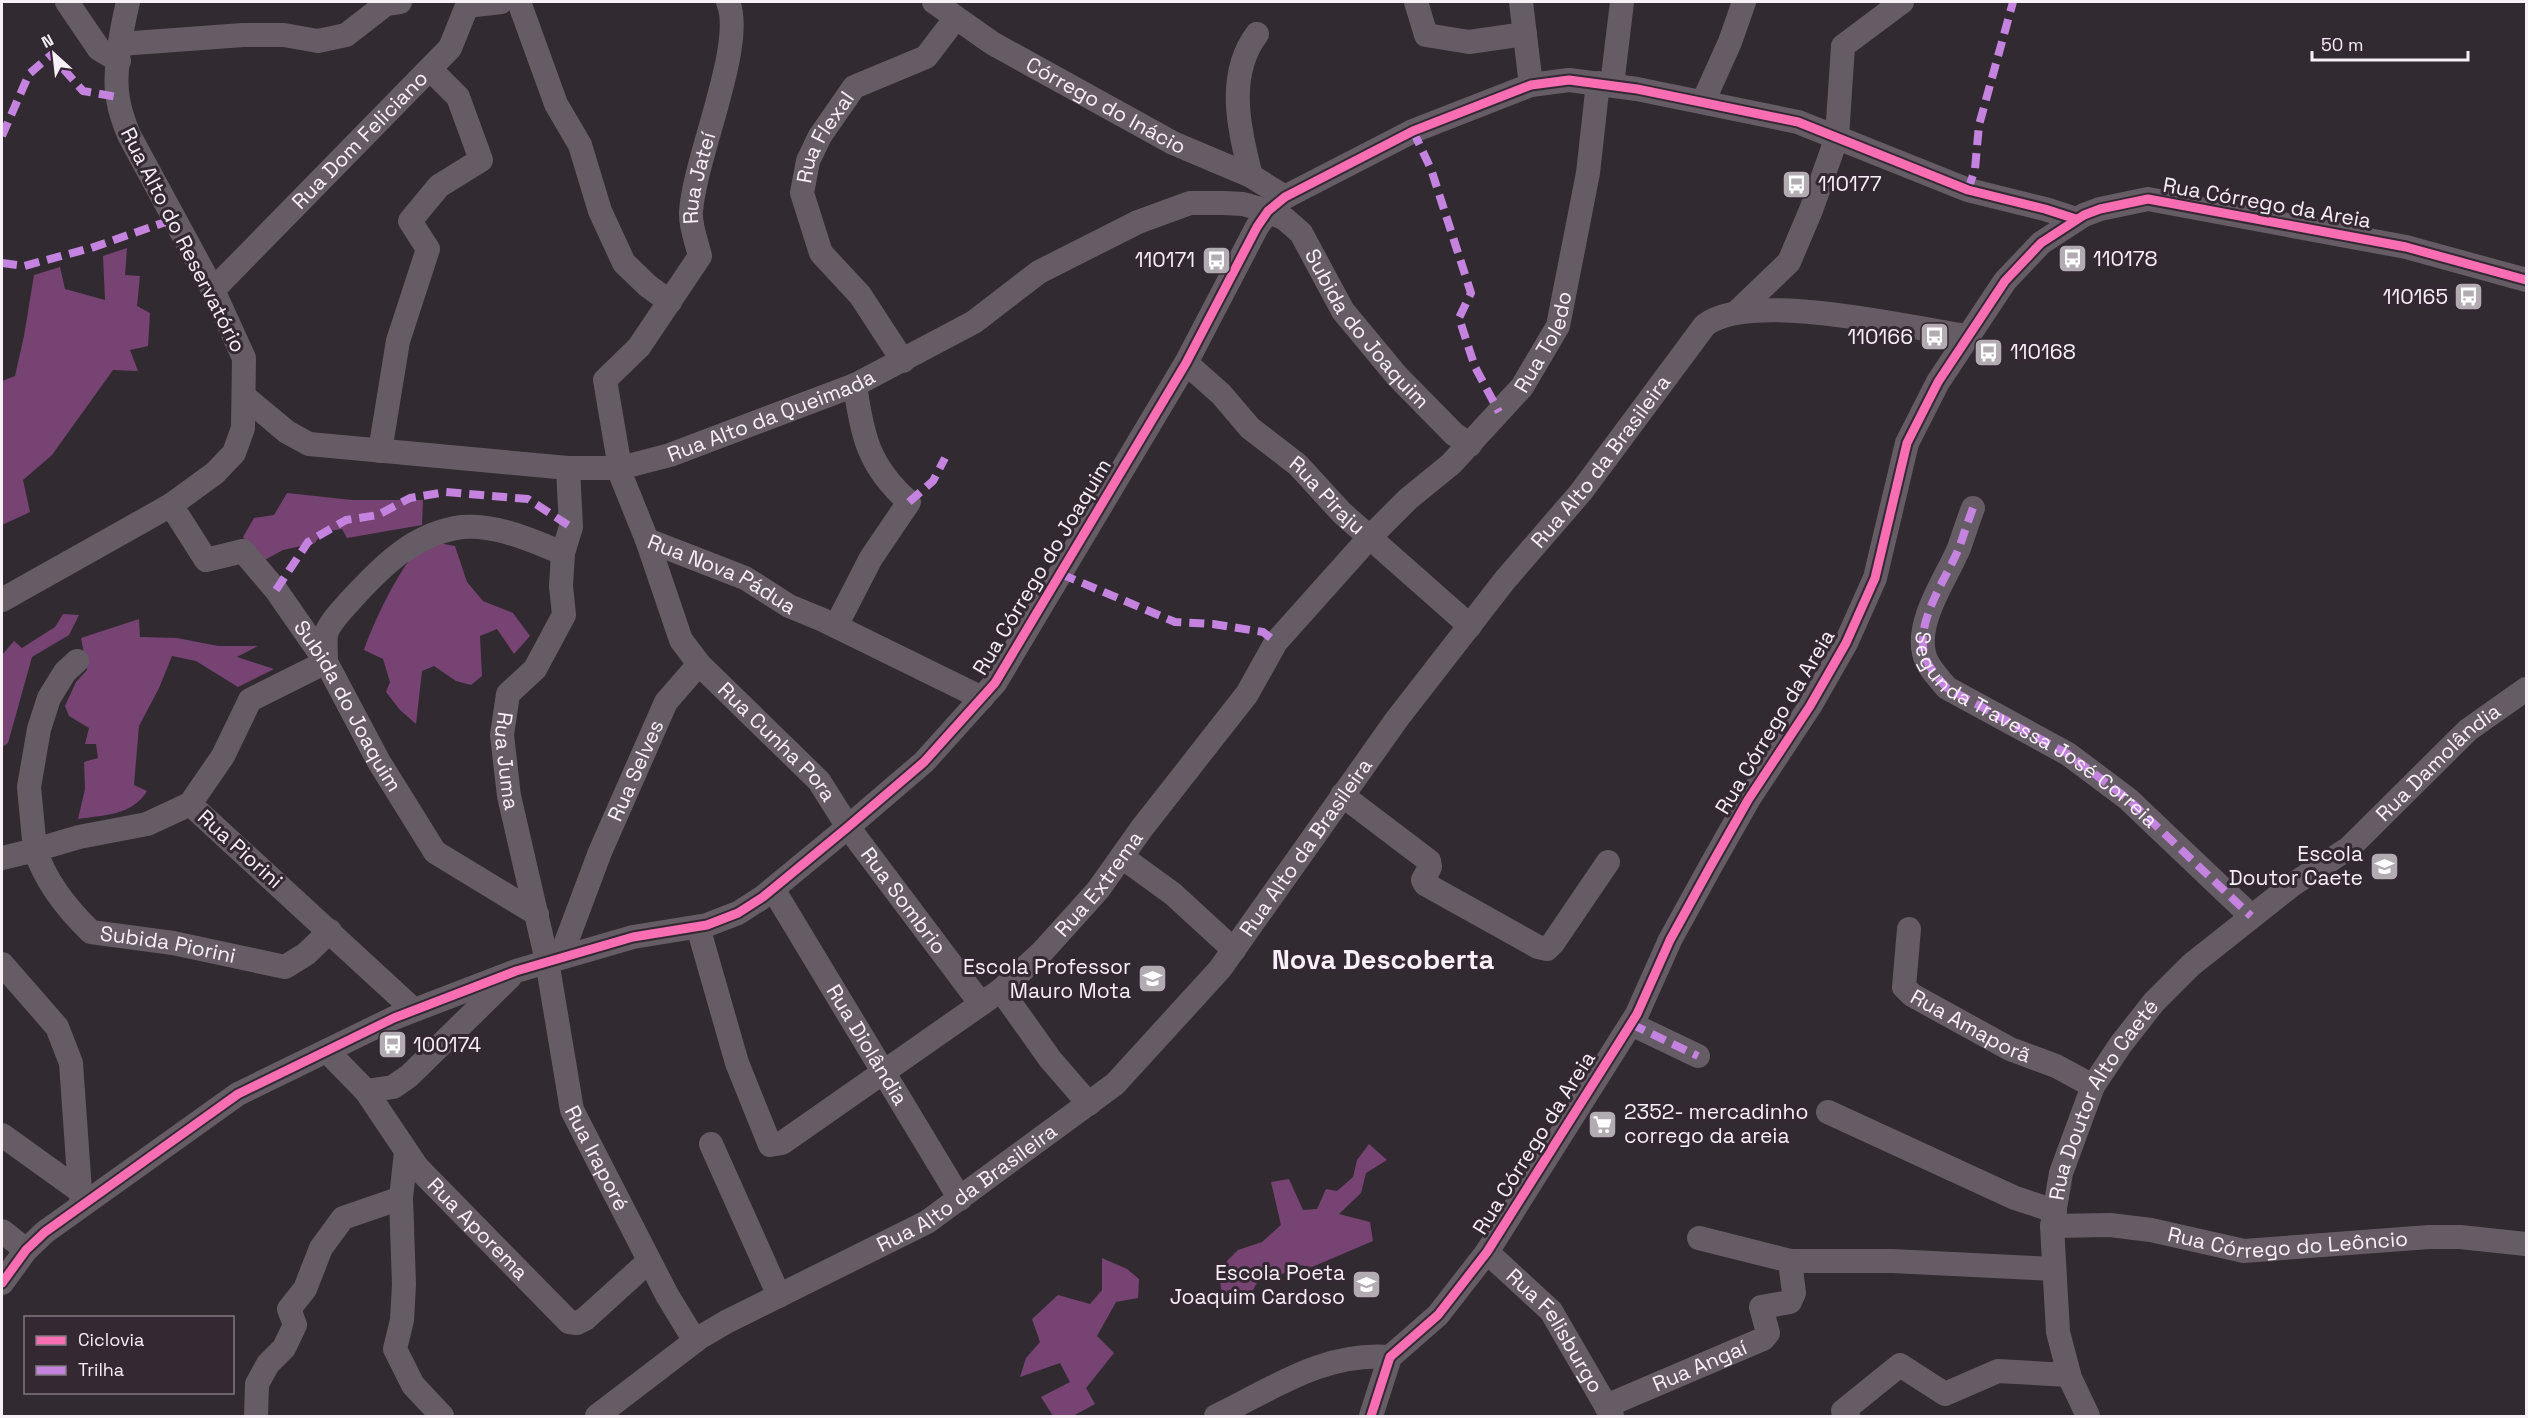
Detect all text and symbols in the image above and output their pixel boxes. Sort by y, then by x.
north arrow [24,24,84,84]
scale bar [2312,24,2468,62]
text: N [38,29,57,53]
text: 50 m [2321,33,2363,56]
street label: Córrego do Inácio [1021,50,1190,160]
street label: Rua Dom Feliciano [286,65,433,215]
street label: Rua Flexal [790,86,860,185]
street label: Rua Alto do Reservatório [115,123,252,357]
street label: Rua Jateí [677,128,722,225]
bus stop icon: 110177 [1781,168,1813,200]
place label: 110177 [1818,170,1882,197]
street label: Rua Córrego da Areia [2161,171,2373,234]
bus stop icon: 110178 [2056,243,2088,275]
bus stop icon: 110171 [1200,244,1232,276]
street label: Subida do Joaquim [1299,244,1435,414]
place label: 110178 [2093,245,2158,272]
place label: 110171 [1135,246,1195,273]
bus stop icon: 110165 [2453,281,2485,313]
place label: 110165 [2383,283,2448,310]
street label: Rua Toledo [1508,289,1578,397]
bus stop icon: 110166 [1918,321,1950,353]
place label: 110166 [1848,323,1913,350]
bus stop icon: 110168 [1973,336,2005,368]
place label: 110168 [2010,338,2076,365]
street label: Rua Alto da Queimada [663,363,880,468]
street label: Rua Alto da Brasileira [1525,369,1676,554]
street label: Rua Piraju [1284,449,1371,540]
street label: Rua Córrego do Joaquim [966,454,1117,680]
street label: Rua Nova Pádua [644,528,801,620]
street label: Subida do Joaquim [288,615,408,797]
street label: Rua Córrego da Areia [1709,624,1840,819]
street label: Segunda Travessa José Correia [1909,631,2164,834]
street label: Rua Cunha Pora [712,676,842,806]
street label: Rua Damolândia [2370,697,2506,827]
street label: Rua Juma [489,710,526,812]
street label: Rua Selves [601,715,670,825]
street label: Rua Alto da Brasileira [1233,753,1378,942]
street label: Rua Piorini [192,803,289,894]
street label: Rua Extrema [1048,825,1149,942]
place label: Escola Doutor Caete [2229,840,2363,891]
street label: Rua Sombrio [855,842,953,959]
school or university icon: Escola Doutor Caete [2368,850,2400,882]
street label: Subida Piorini [98,919,238,969]
district label: Nova Descoberta [1272,942,1495,977]
place label: Escola Professor Mauro Mota [963,953,1131,1004]
school or university icon: Escola Professor Mauro Mota [1136,963,1168,995]
street label: Rua Diolândia [821,979,914,1110]
street label: Rua Amaporã [1906,983,2035,1068]
street label: Rua Doutor Alto Caeté [2043,993,2164,1202]
bus stop icon: 100174 [376,1029,408,1061]
place label: 100174 [413,1031,481,1058]
street label: Rua Córrego da Areia [1466,1046,1601,1239]
place label: 2352- mercadinho corrego da areia [1624,1098,1808,1149]
street label: Rua Iraporé [559,1101,635,1215]
supermarket icon: 2352- mercadinho corrego da areia [1587,1108,1619,1140]
street label: Rua Alto da Brasileira [872,1117,1062,1258]
street label: Rua Aporema [422,1171,534,1285]
street label: Rua Córrego do Leôncio [2165,1220,2409,1264]
place label: Escola Poeta Joaquim Cardoso [1170,1259,1345,1310]
street label: Rua Felisburgo [1501,1262,1610,1397]
school or university icon: Escola Poeta Joaquim Cardoso [1350,1269,1382,1301]
legend [24,1316,234,1394]
text: Ciclovia [78,1328,144,1351]
street label: Rua Angaí [1648,1333,1752,1398]
text: Trilha [78,1358,124,1381]

